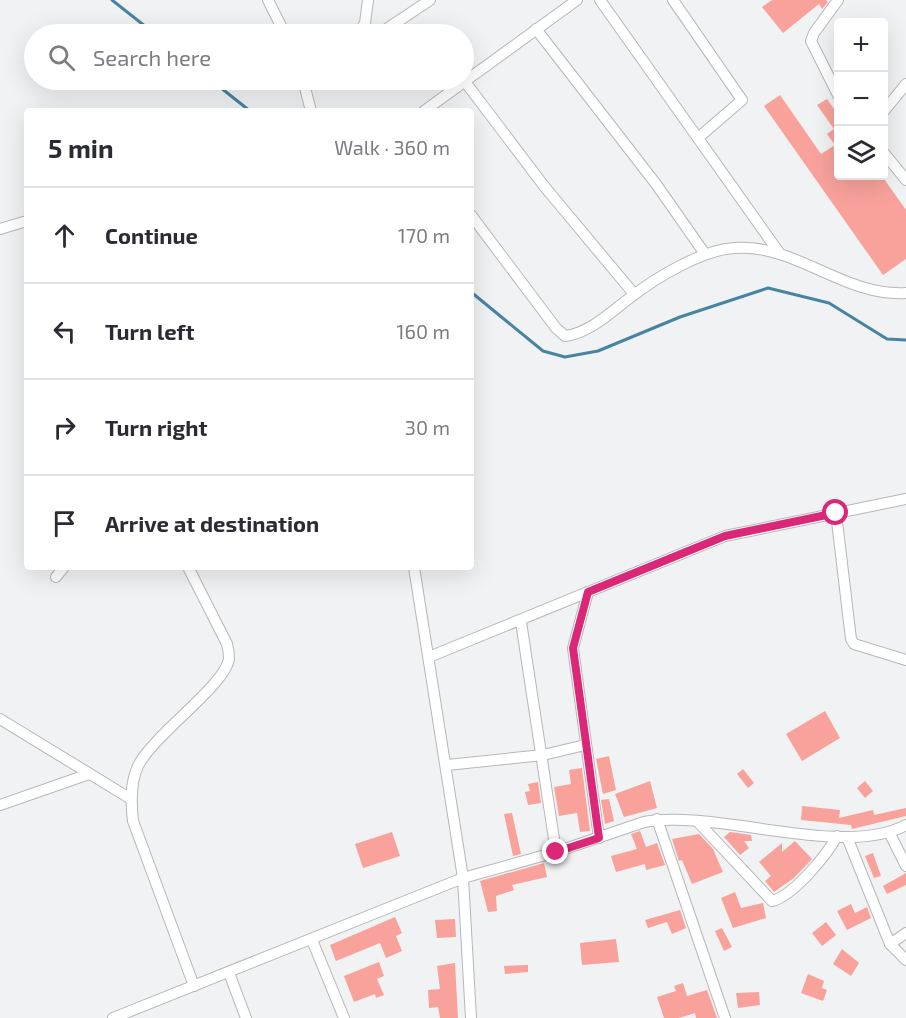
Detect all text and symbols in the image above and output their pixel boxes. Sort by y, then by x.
map controls [834,18,888,180]
button: + [834,18,888,72]
search box [24,24,474,90]
icon: search [45,41,78,74]
text: Search here [93,44,211,70]
button: − [834,72,888,126]
button: layers [834,126,888,180]
text: 5 min [48,132,114,163]
text: Walk · 360 m [334,135,450,159]
icon: ahead [48,219,81,252]
text: Continue [105,222,198,248]
text: 170 m [398,223,450,247]
icon: left [48,315,81,348]
text: Turn left [105,318,194,344]
text: 160 m [397,319,450,343]
icon: right [48,411,81,444]
text: Turn right [105,414,207,440]
text: 30 m [405,415,450,439]
route start [822,499,848,525]
icon: arrive [48,507,81,540]
text: Arrive at destination [105,510,319,536]
route end [542,838,568,864]

